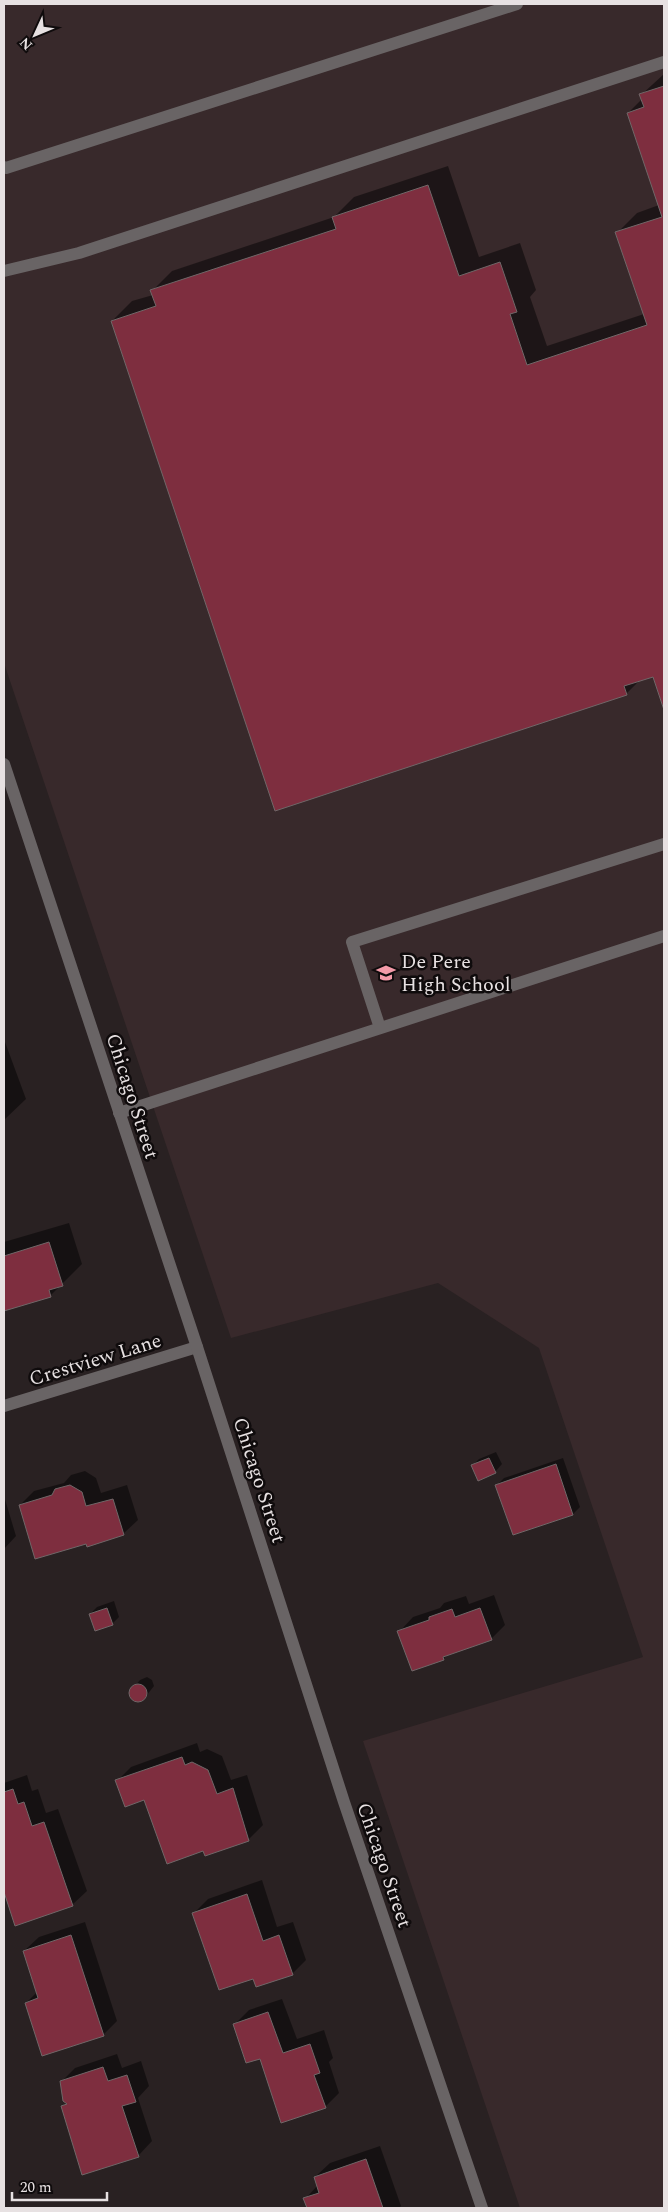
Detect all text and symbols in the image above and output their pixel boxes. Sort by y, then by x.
north arrow [10,10,60,60]
text: N [14,32,38,55]
place label: De Pere High School [401,947,511,1000]
school or university icon: De Pere High School [375,962,397,984]
street label: Chicago Street [98,1030,166,1163]
street label: Crestview Lane [25,1326,165,1394]
street label: Chicago Street [225,1414,293,1547]
street label: Chicago Street [349,1799,419,1932]
scale bar [12,2170,108,2202]
text: 20 m [20,2176,52,2199]

